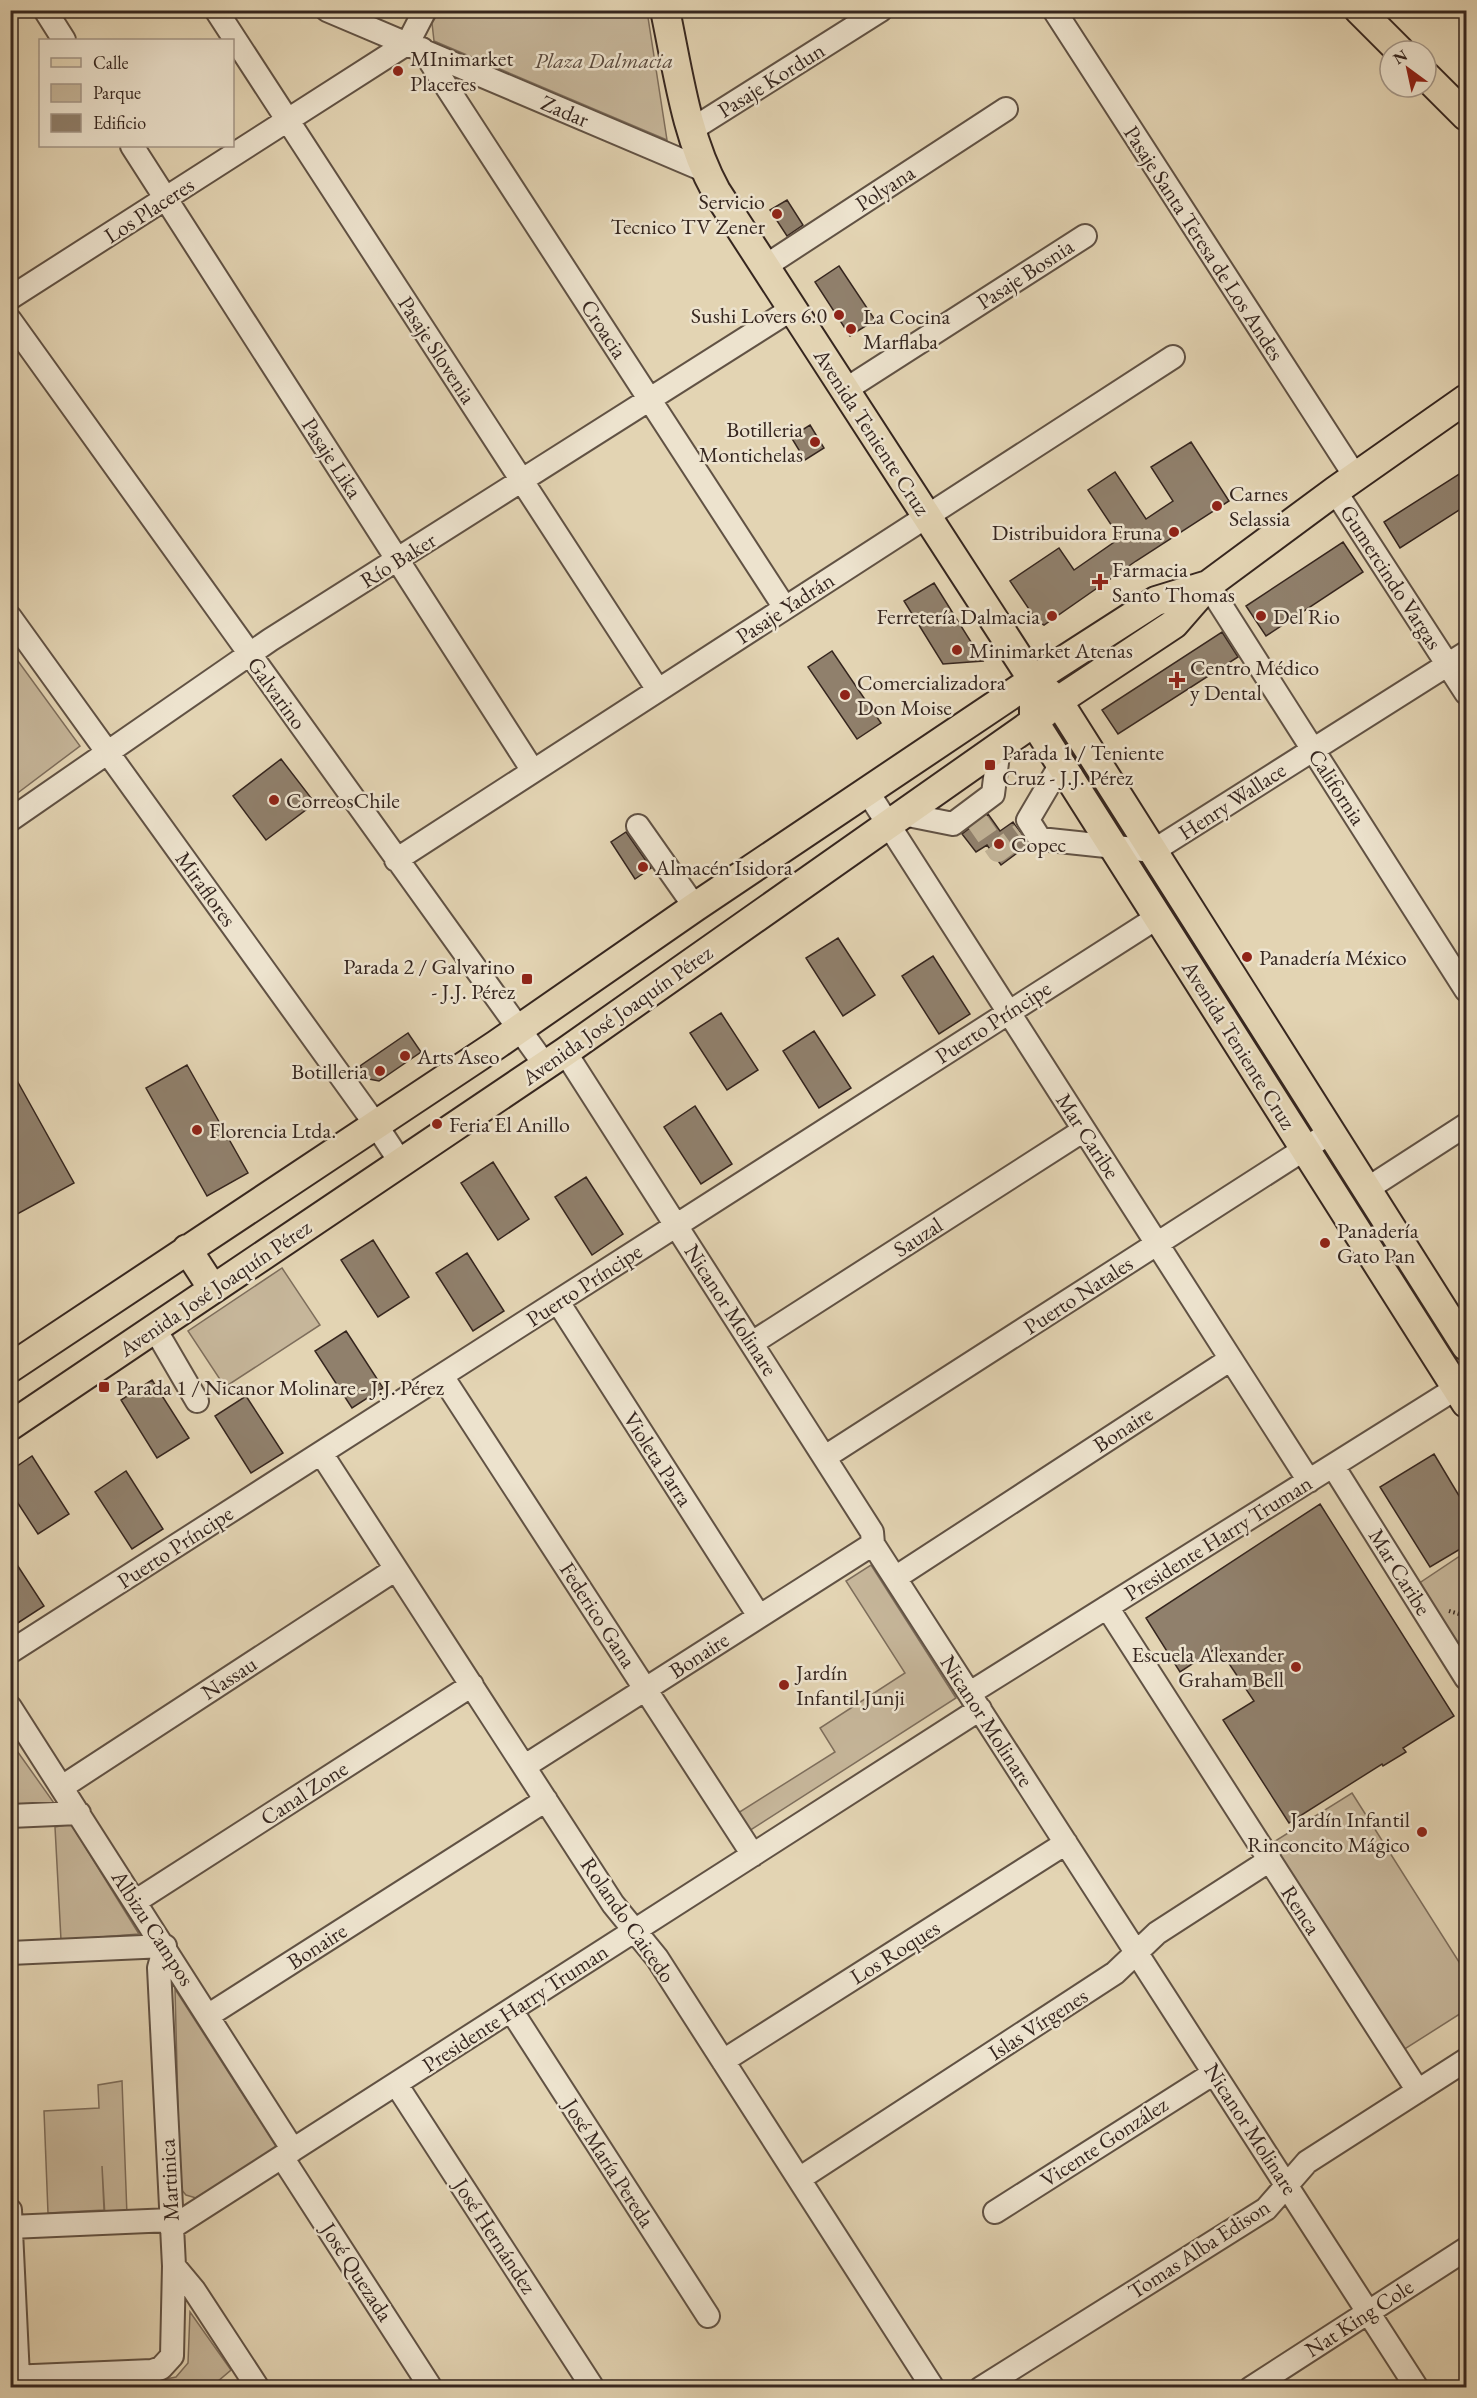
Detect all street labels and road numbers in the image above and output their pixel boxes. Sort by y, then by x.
street label: Pasaje Kordun [712,35,830,124]
street label: Zadar [537,88,594,134]
street label: Pasaje Santa Teresa de Los Andes [1117,120,1291,366]
street label: Polyana [850,158,920,218]
street label: Los Placeres [99,170,199,250]
street label: Pasaje Bosnia [971,232,1079,316]
street label: Pasaje Slovenia [391,291,483,410]
street label: Croacia [574,294,634,364]
street label: Avenida Teniente Cruz [807,342,937,522]
street label: Pasaje Lika [295,412,369,504]
street label: Gumercindo Vargas [1333,499,1449,655]
street label: Río Baker [355,525,442,595]
street label: Pasaje Yadrán [730,565,840,651]
street label: Galvarino [241,651,313,735]
street label: California [1302,743,1373,831]
street label: Henry Wallace [1173,755,1292,847]
street label: Miraflores [169,846,243,932]
street label: Avenida José Joaquín Pérez [515,938,719,1092]
street label: Avenida Teniente Cruz [1175,954,1303,1135]
street label: Puerto Príncipe [929,973,1057,1070]
street label: Mar Caribe [1049,1087,1127,1185]
street label: Sauzal [888,1210,948,1264]
street label: Avenida José Joaquín Pérez [112,1212,317,1364]
street label: Puerto Príncipe [520,1236,648,1333]
street label: Nicanor Molinare [678,1239,785,1382]
street label: Puerto Natales [1018,1249,1138,1341]
street label: Bonaire [1088,1399,1159,1459]
street label: Violeta Parra [617,1406,700,1512]
street label: Presidente Harry Truman [1119,1468,1318,1608]
street label: Puerto Príncipe [111,1498,239,1595]
street label: Mar Caribe [1362,1523,1438,1621]
street label: Federico Gana [553,1557,643,1674]
street label: Bonaire [664,1625,735,1685]
street label: Nassau [196,1649,263,1707]
street label: Nicanor Molinare [934,1650,1041,1793]
street label: Canal Zone [255,1754,354,1832]
street label: Rolando Caicedo [574,1851,682,1989]
street label: Albizu Campos [104,1864,201,1991]
street label: Renca [1274,1880,1328,1940]
street label: Los Roques [845,1913,945,1991]
street label: Bonaire [282,1916,353,1976]
street label: Presidente Harry Truman [416,1937,614,2079]
street label: Islas Vírgenes [983,1981,1093,2067]
street label: Nicanor Molinare [1198,2058,1305,2201]
street label: Vicente González [1035,2090,1174,2194]
street label: José María Pereda [556,2091,662,2233]
street label: Martinica [152,2138,186,2222]
street label: José Hernández [446,2171,544,2300]
street label: Tomas Alba Edison [1123,2192,1276,2306]
street label: José Quezada [313,2215,400,2327]
street label: Nat King Cole [1299,2272,1419,2364]

